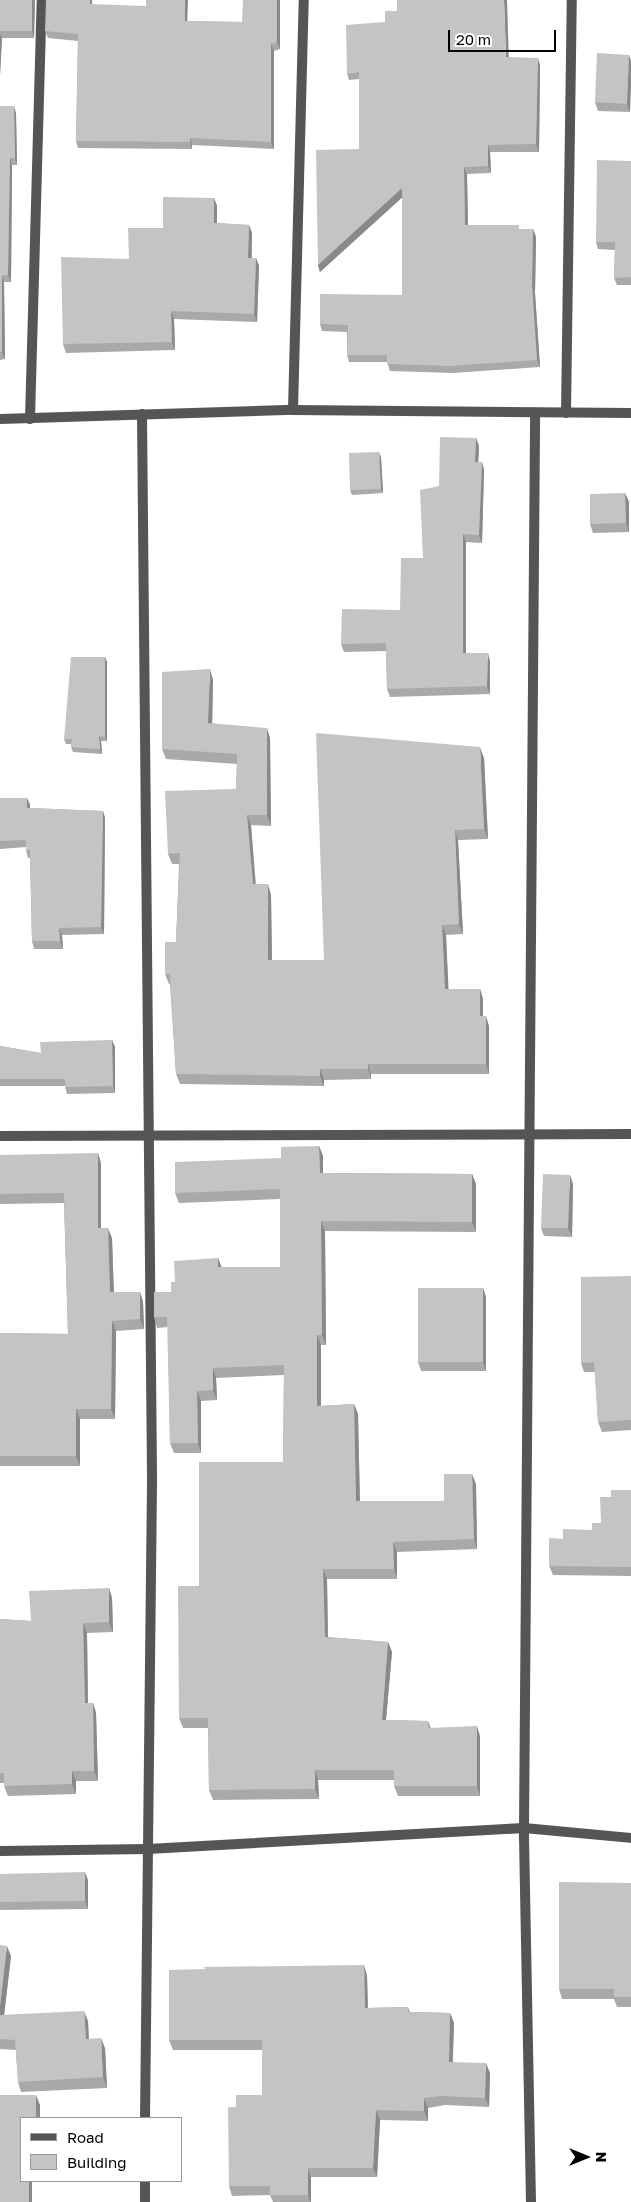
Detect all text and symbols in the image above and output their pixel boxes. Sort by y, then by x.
scale bar [451,20,558,52]
text: 20 m [456,30,491,48]
legend [20,2117,182,2182]
text: Road [67,2128,104,2146]
north arrow [561,2132,611,2182]
text: N [593,2152,610,2162]
text: Building [67,2153,127,2171]

